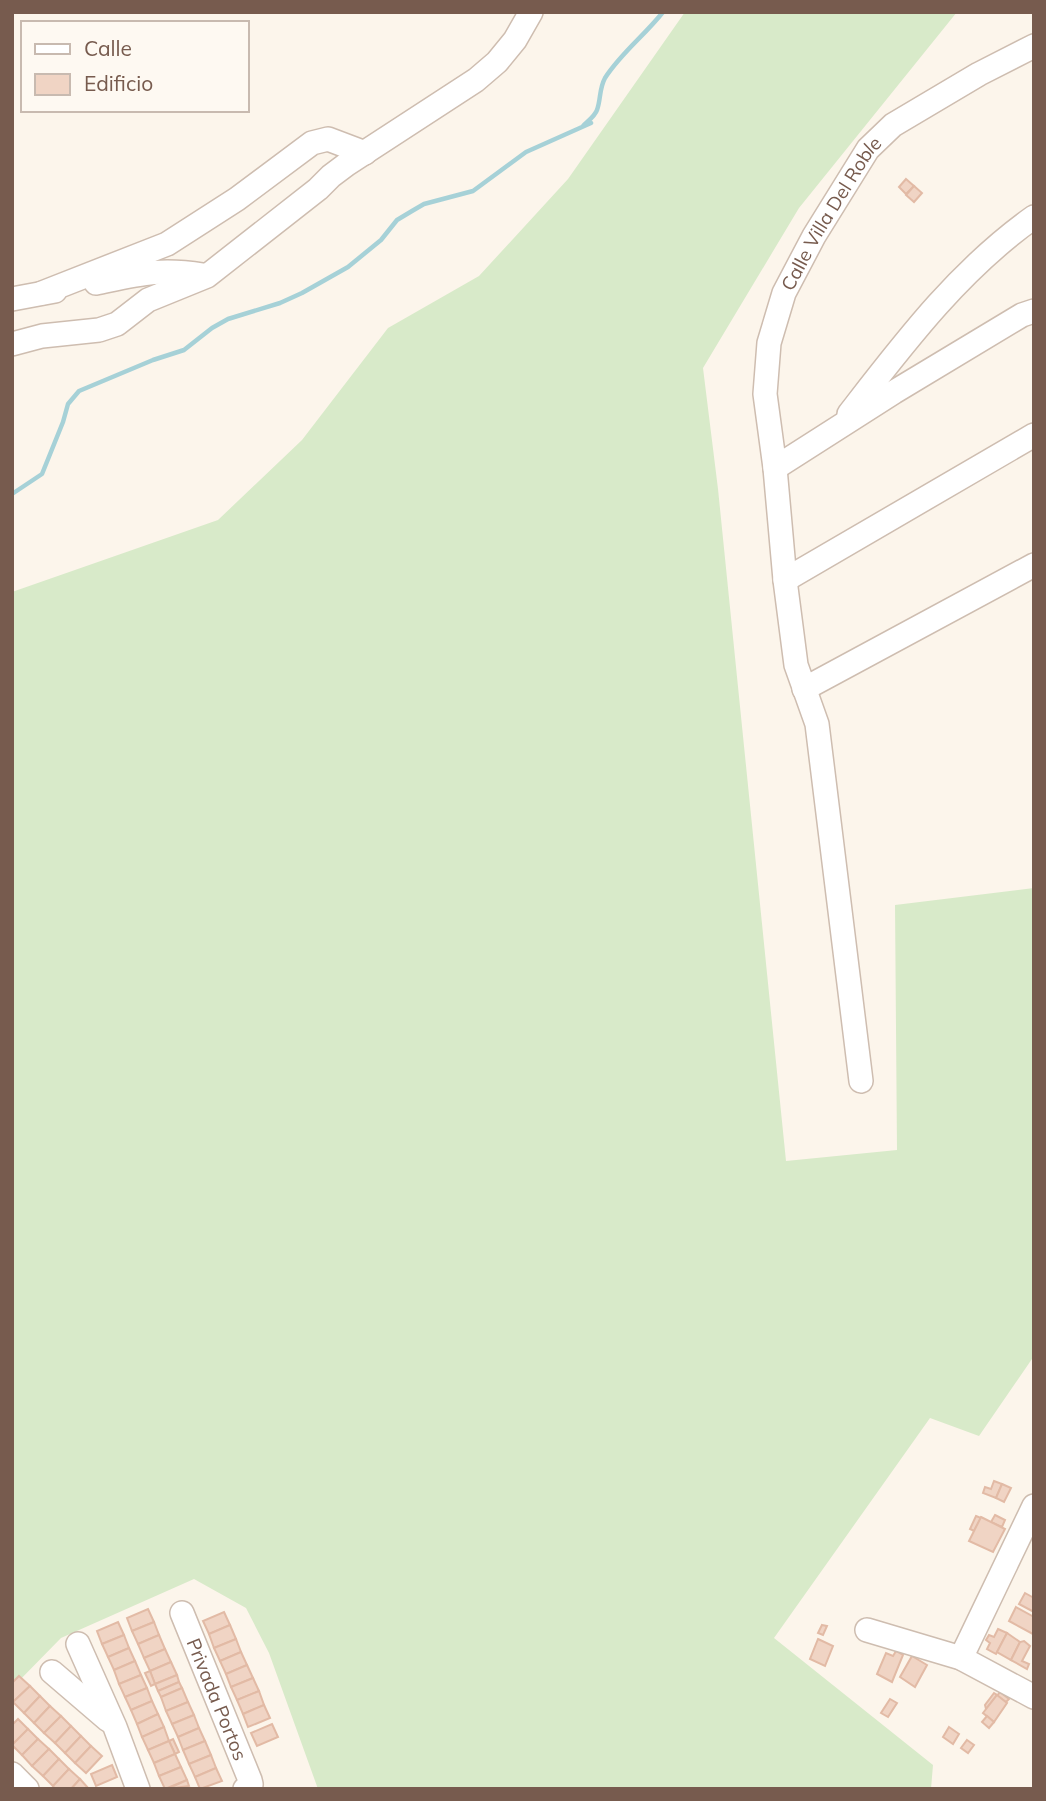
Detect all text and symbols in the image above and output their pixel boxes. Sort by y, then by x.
legend [21,21,248,112]
text: Calle [84,35,132,61]
text: Edificio [84,70,153,96]
street label: Calle Villa Del Roble [776,131,886,295]
street label: Privada Portos [181,1635,253,1764]

